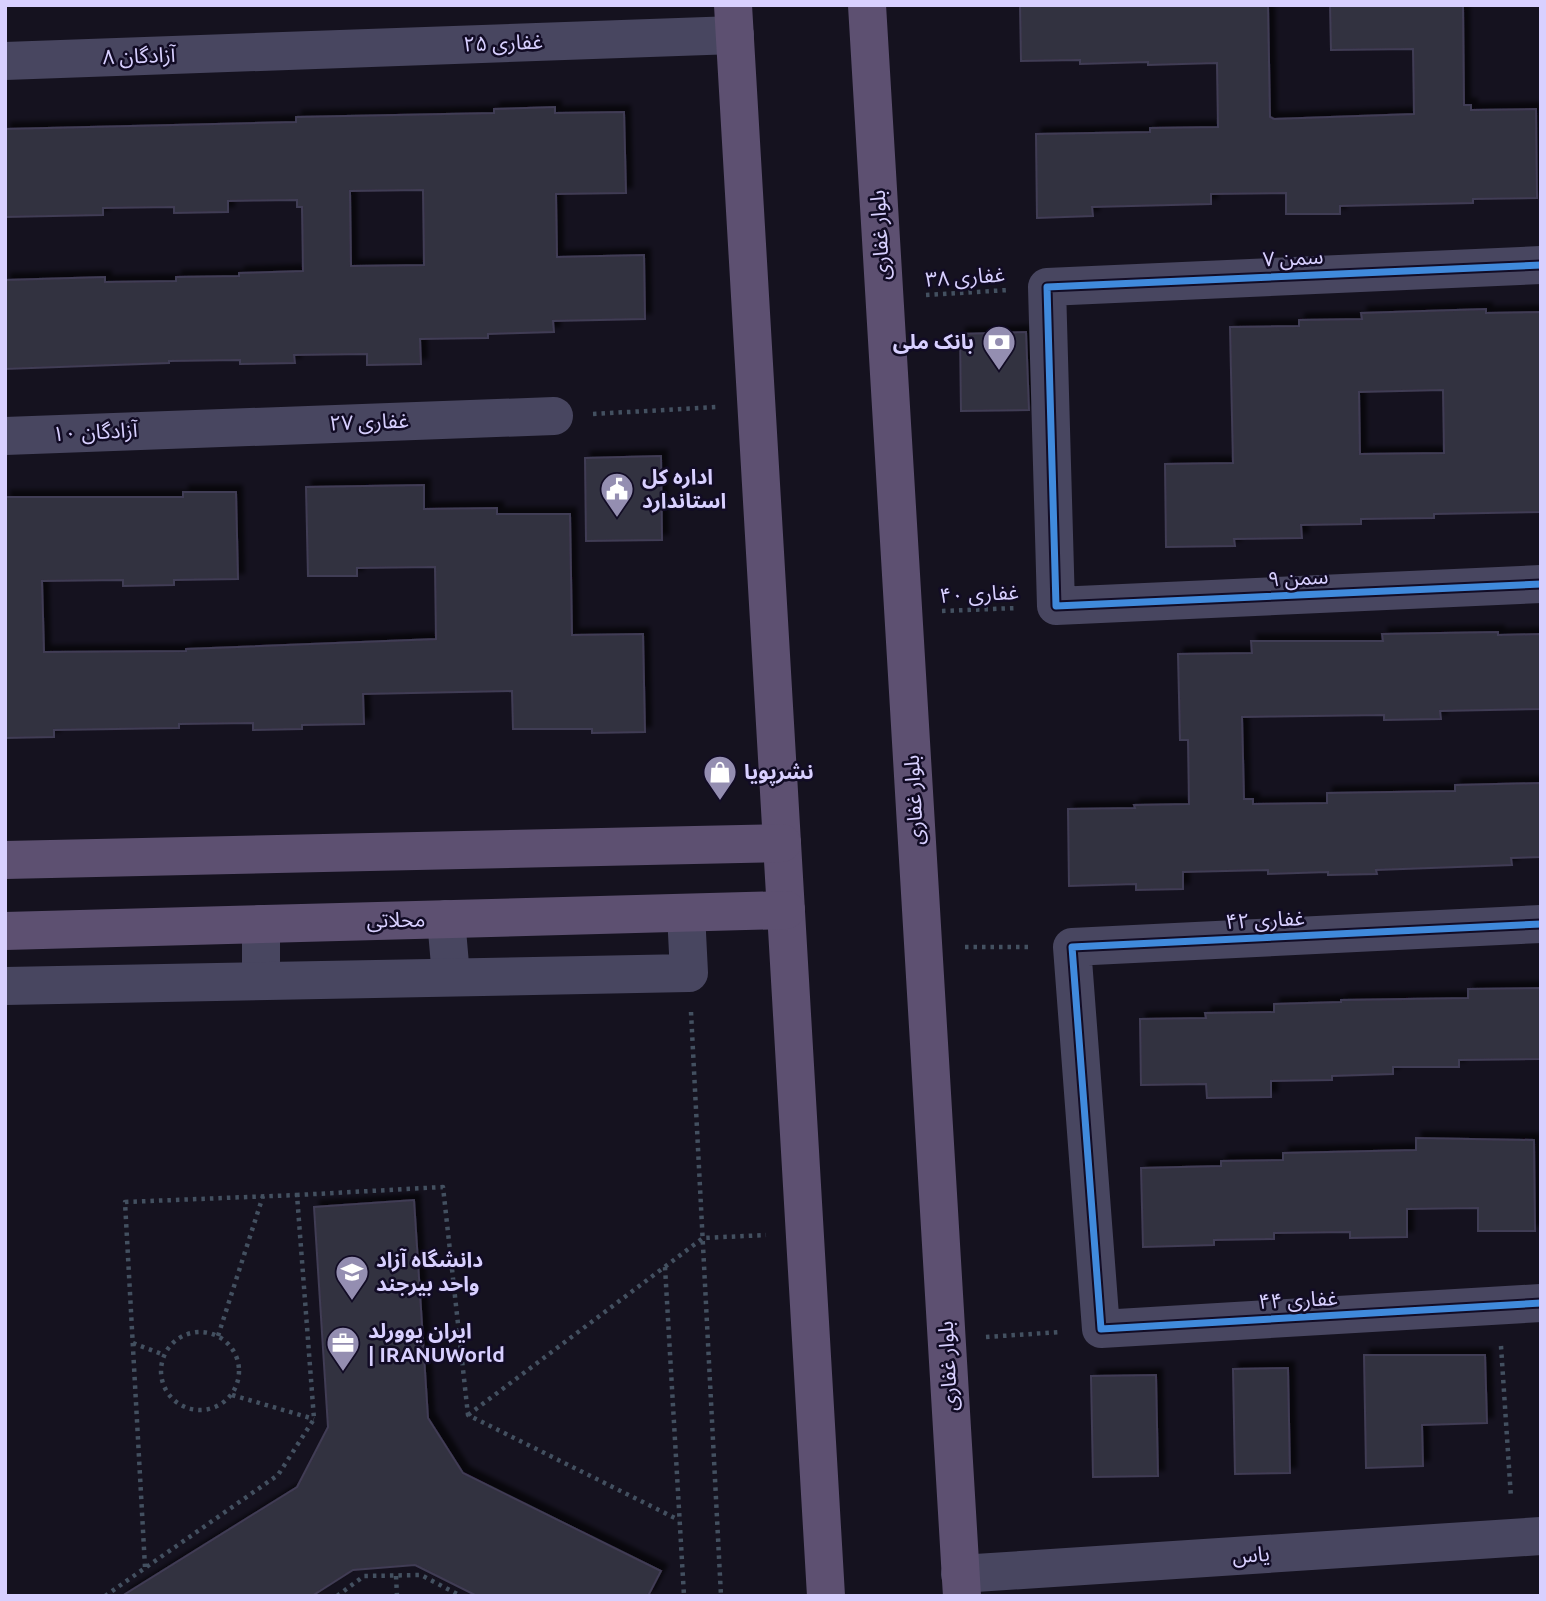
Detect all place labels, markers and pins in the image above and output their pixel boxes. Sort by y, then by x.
bank icon: بانک ملی [980,323,1018,372]
place label: بانک ملی [893,329,974,354]
place label: اداره کل استاندارد [642,464,726,513]
public building icon: اداره کل استاندارد [598,470,636,519]
shop icon: نشرپویا [701,753,739,802]
place label: نشرپویا [744,759,814,786]
place label: دانشگاه آزاد واحد بیرجند [376,1247,483,1296]
school or university icon: دانشگاه آزاد واحد بیرجند [333,1253,371,1302]
place label: ایران یوورلد | IRANUWorld [368,1318,505,1366]
office icon: ایران یوورلد | IRANUWorld [324,1324,362,1373]

